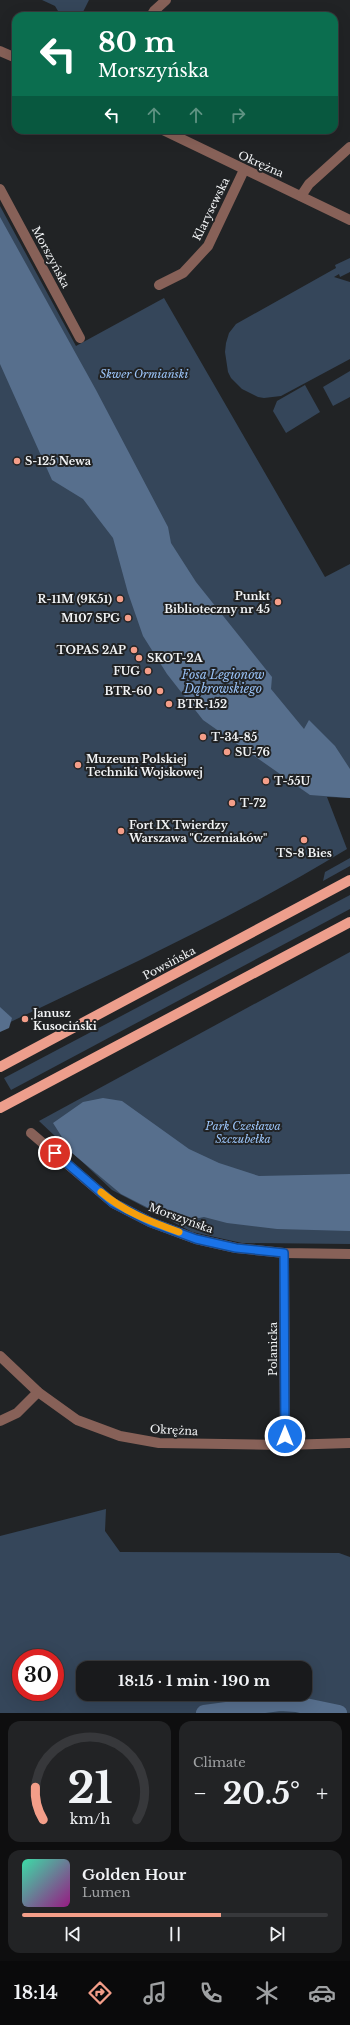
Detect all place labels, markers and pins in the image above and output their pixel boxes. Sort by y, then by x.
place label: S-125 Newa [25,454,92,468]
marker: S-125 Newa [12,456,22,466]
place label: Punkt Biblioteczny nr 45 [164,589,271,616]
place label: R-11M (9K51) [38,592,112,606]
marker: R-11M (9K51) [115,594,125,604]
marker: Punkt Biblioteczny nr 45 [273,597,283,607]
place label: M107 SPG [61,611,120,625]
marker: M107 SPG [123,613,133,623]
place label: TOPAS 2AP [56,643,126,657]
marker: TOPAS 2AP [129,645,139,655]
place label: SKOT-2A [147,651,204,665]
marker: SKOT-2A [134,653,144,663]
place label: FUG [113,664,140,678]
marker: FUG [143,666,153,676]
place label: BTR-60 [105,684,152,698]
marker: BTR-60 [155,686,165,696]
place label: BTR-152 [177,697,227,711]
marker: BTR-152 [164,699,174,709]
place label: T-34-85 [211,730,258,744]
marker: T-34-85 [198,732,208,742]
place label: SU-76 [235,745,270,759]
marker: SU-76 [222,747,232,757]
place label: Muzeum Polskiej Techniki Wojskowej [86,752,203,779]
marker: Muzeum Polskiej Techniki Wojskowej [73,760,83,770]
place label: T-55U [274,774,311,788]
marker: T-55U [261,776,271,786]
place label: T-72 [240,796,266,810]
marker: T-72 [227,798,237,808]
place label: Fort IX Twierdzy Warszawa "Czerniaków" [128,818,267,845]
marker: Fort IX Twierdzy Warszawa "Czerniaków" [116,826,126,836]
marker: TS-8 Bies [299,835,309,845]
place label: TS-8 Bies [276,846,332,860]
place label: Janusz Kusociński [31,1006,97,1033]
marker: Janusz Kusociński [20,1014,30,1024]
pin [38,1136,72,1170]

